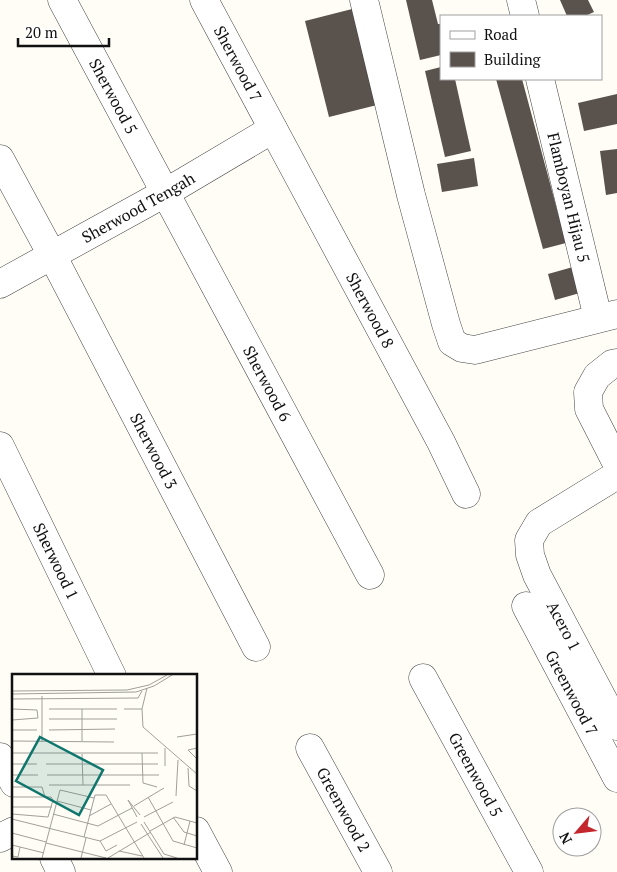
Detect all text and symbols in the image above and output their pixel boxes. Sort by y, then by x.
scale bar [18,15,109,47]
legend [440,15,602,80]
text: 20 m [25,22,58,42]
street label: Sherwood 7 [209,22,267,105]
text: Road [484,24,517,44]
text: Building [484,49,542,69]
street label: Sherwood 5 [84,54,143,138]
street label: Flamboyan Hijau 5 [542,130,595,265]
street label: Sherwood Tengah [78,166,199,248]
street label: Sherwood 8 [341,269,400,352]
street label: Sherwood 6 [238,342,297,426]
street label: Sherwood 3 [125,409,183,493]
street label: Sherwood 1 [28,519,84,603]
street label: Acero 1 [542,597,586,654]
street label: Greenwood 7 [540,646,603,739]
inset map [12,674,198,860]
street label: Greenwood 5 [444,728,508,821]
street label: Greenwood 2 [312,763,376,856]
north arrow [552,807,602,857]
text: N [554,829,576,847]

